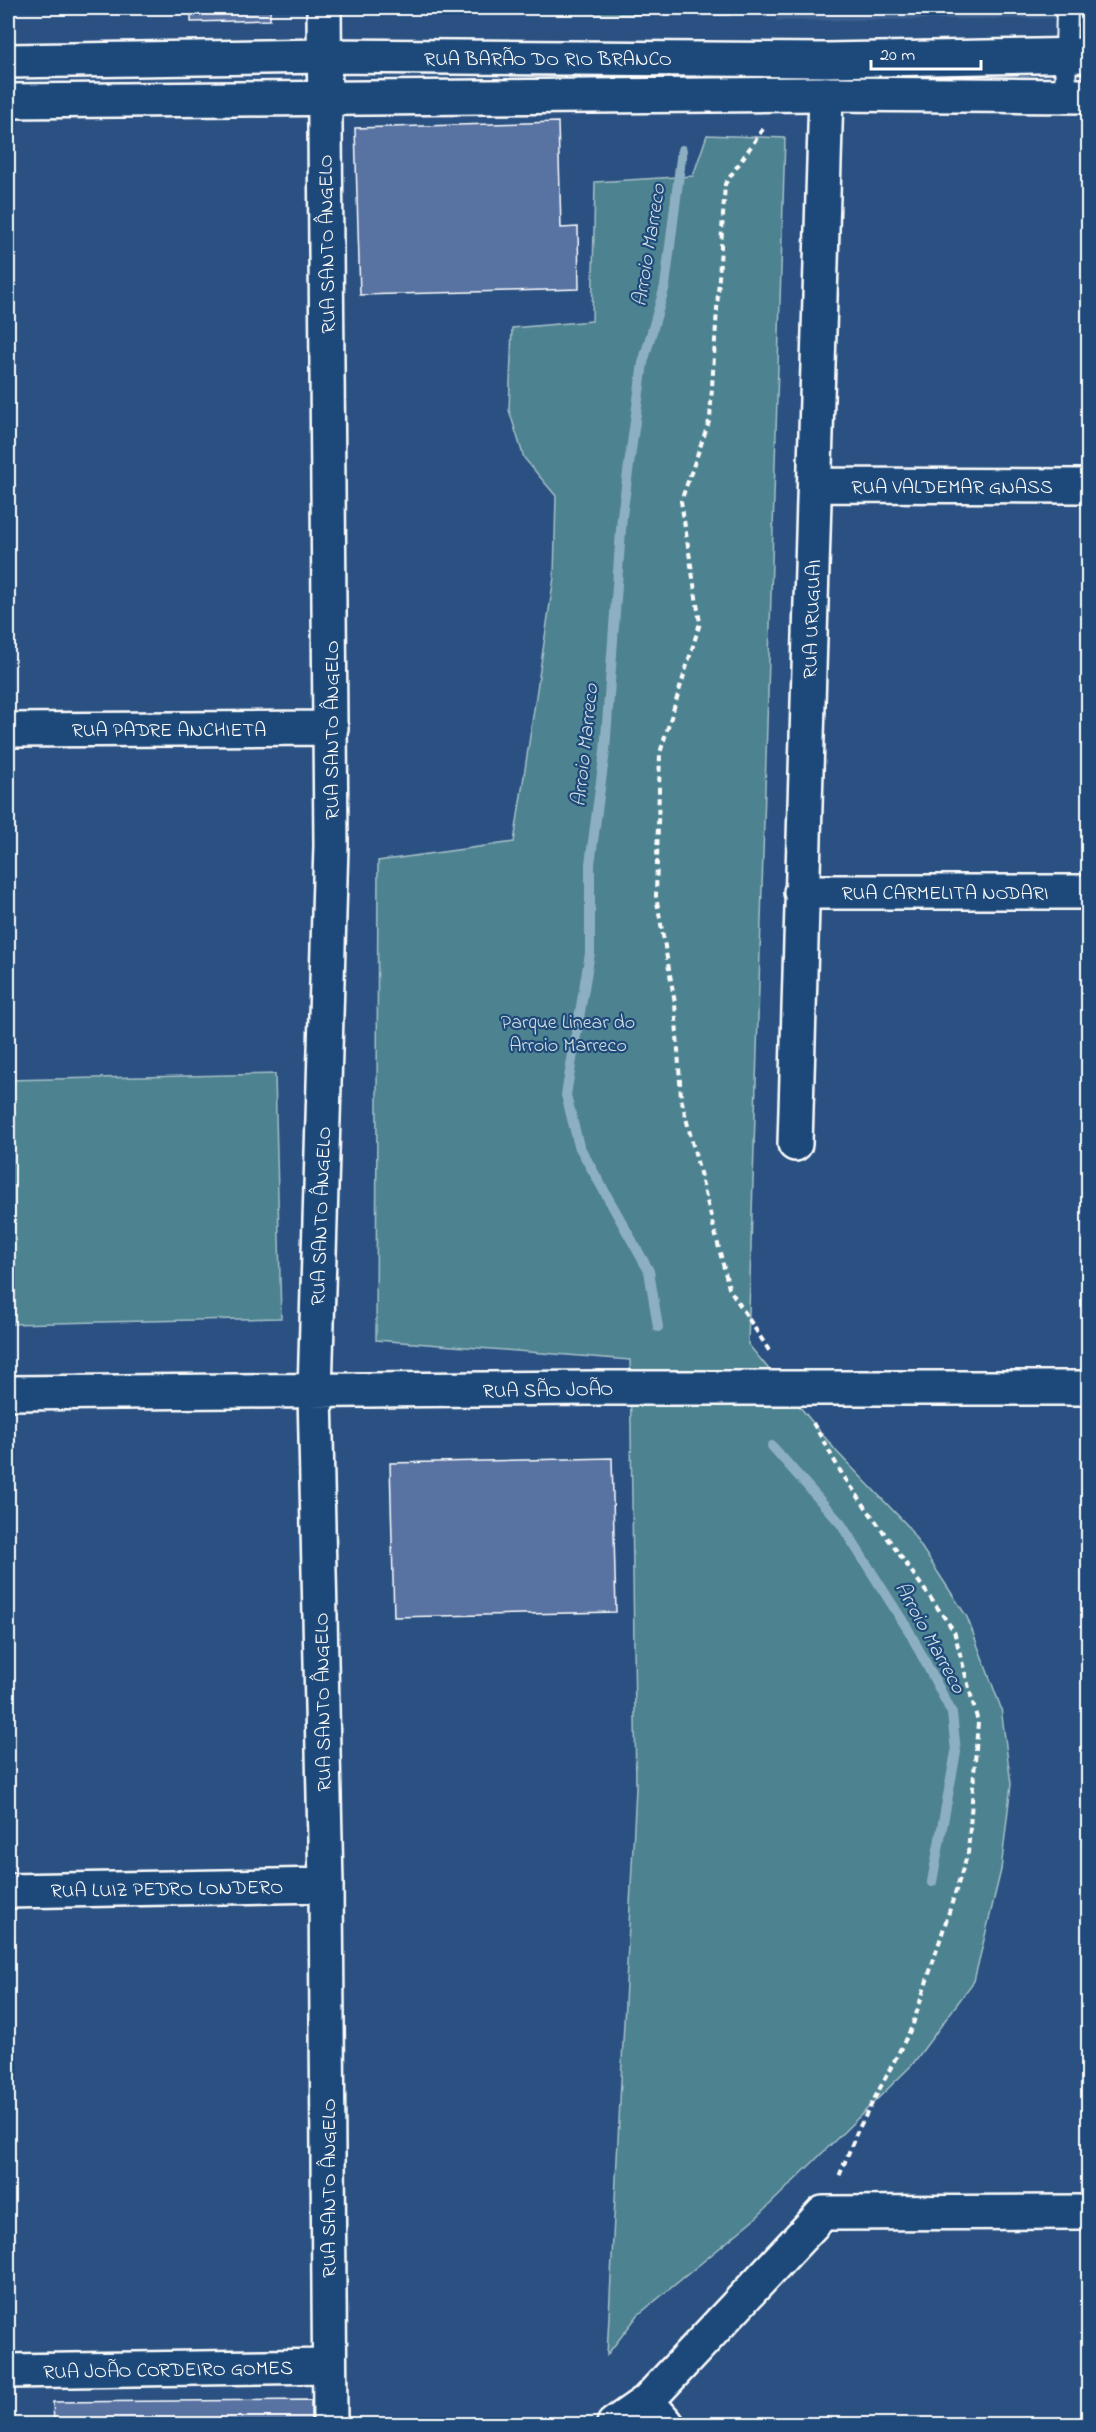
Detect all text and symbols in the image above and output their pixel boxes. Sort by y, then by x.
scale bar [871,33,980,71]
text: 20 m [880,43,915,69]
street label: RUA BARÃO DO RIO BRANCO [424,46,672,75]
street label: RUA SANTO ÂNGELO [312,154,345,334]
water label: Arroio Marreco [625,181,675,309]
street label: RUA VALDEMAR GNASS [851,474,1053,503]
street label: RUA URUGUAI [797,559,830,679]
street label: RUA SANTO ÂNGELO [319,640,348,820]
water label: Arroio Marreco [565,681,607,808]
street label: RUA PADRE ANCHIETA [72,717,266,746]
street label: RUA CARMELITA NODARI [841,880,1049,909]
park label: Parque Linear do Arroio Marreco [501,1009,635,1061]
street label: RUA SANTO ÂNGELO [305,1126,340,1306]
street label: RUA SÃO JOÃO [483,1376,614,1407]
water label: Arroio Marreco [886,1577,973,1700]
street label: RUA SANTO ÂNGELO [308,1612,341,1792]
street label: RUA LUIZ PEDRO LONDERO [50,1874,284,1907]
street label: RUA SANTO ÂNGELO [316,2098,345,2278]
street label: RUA JOÃO CORDEIRO GOMES [43,2355,293,2388]

